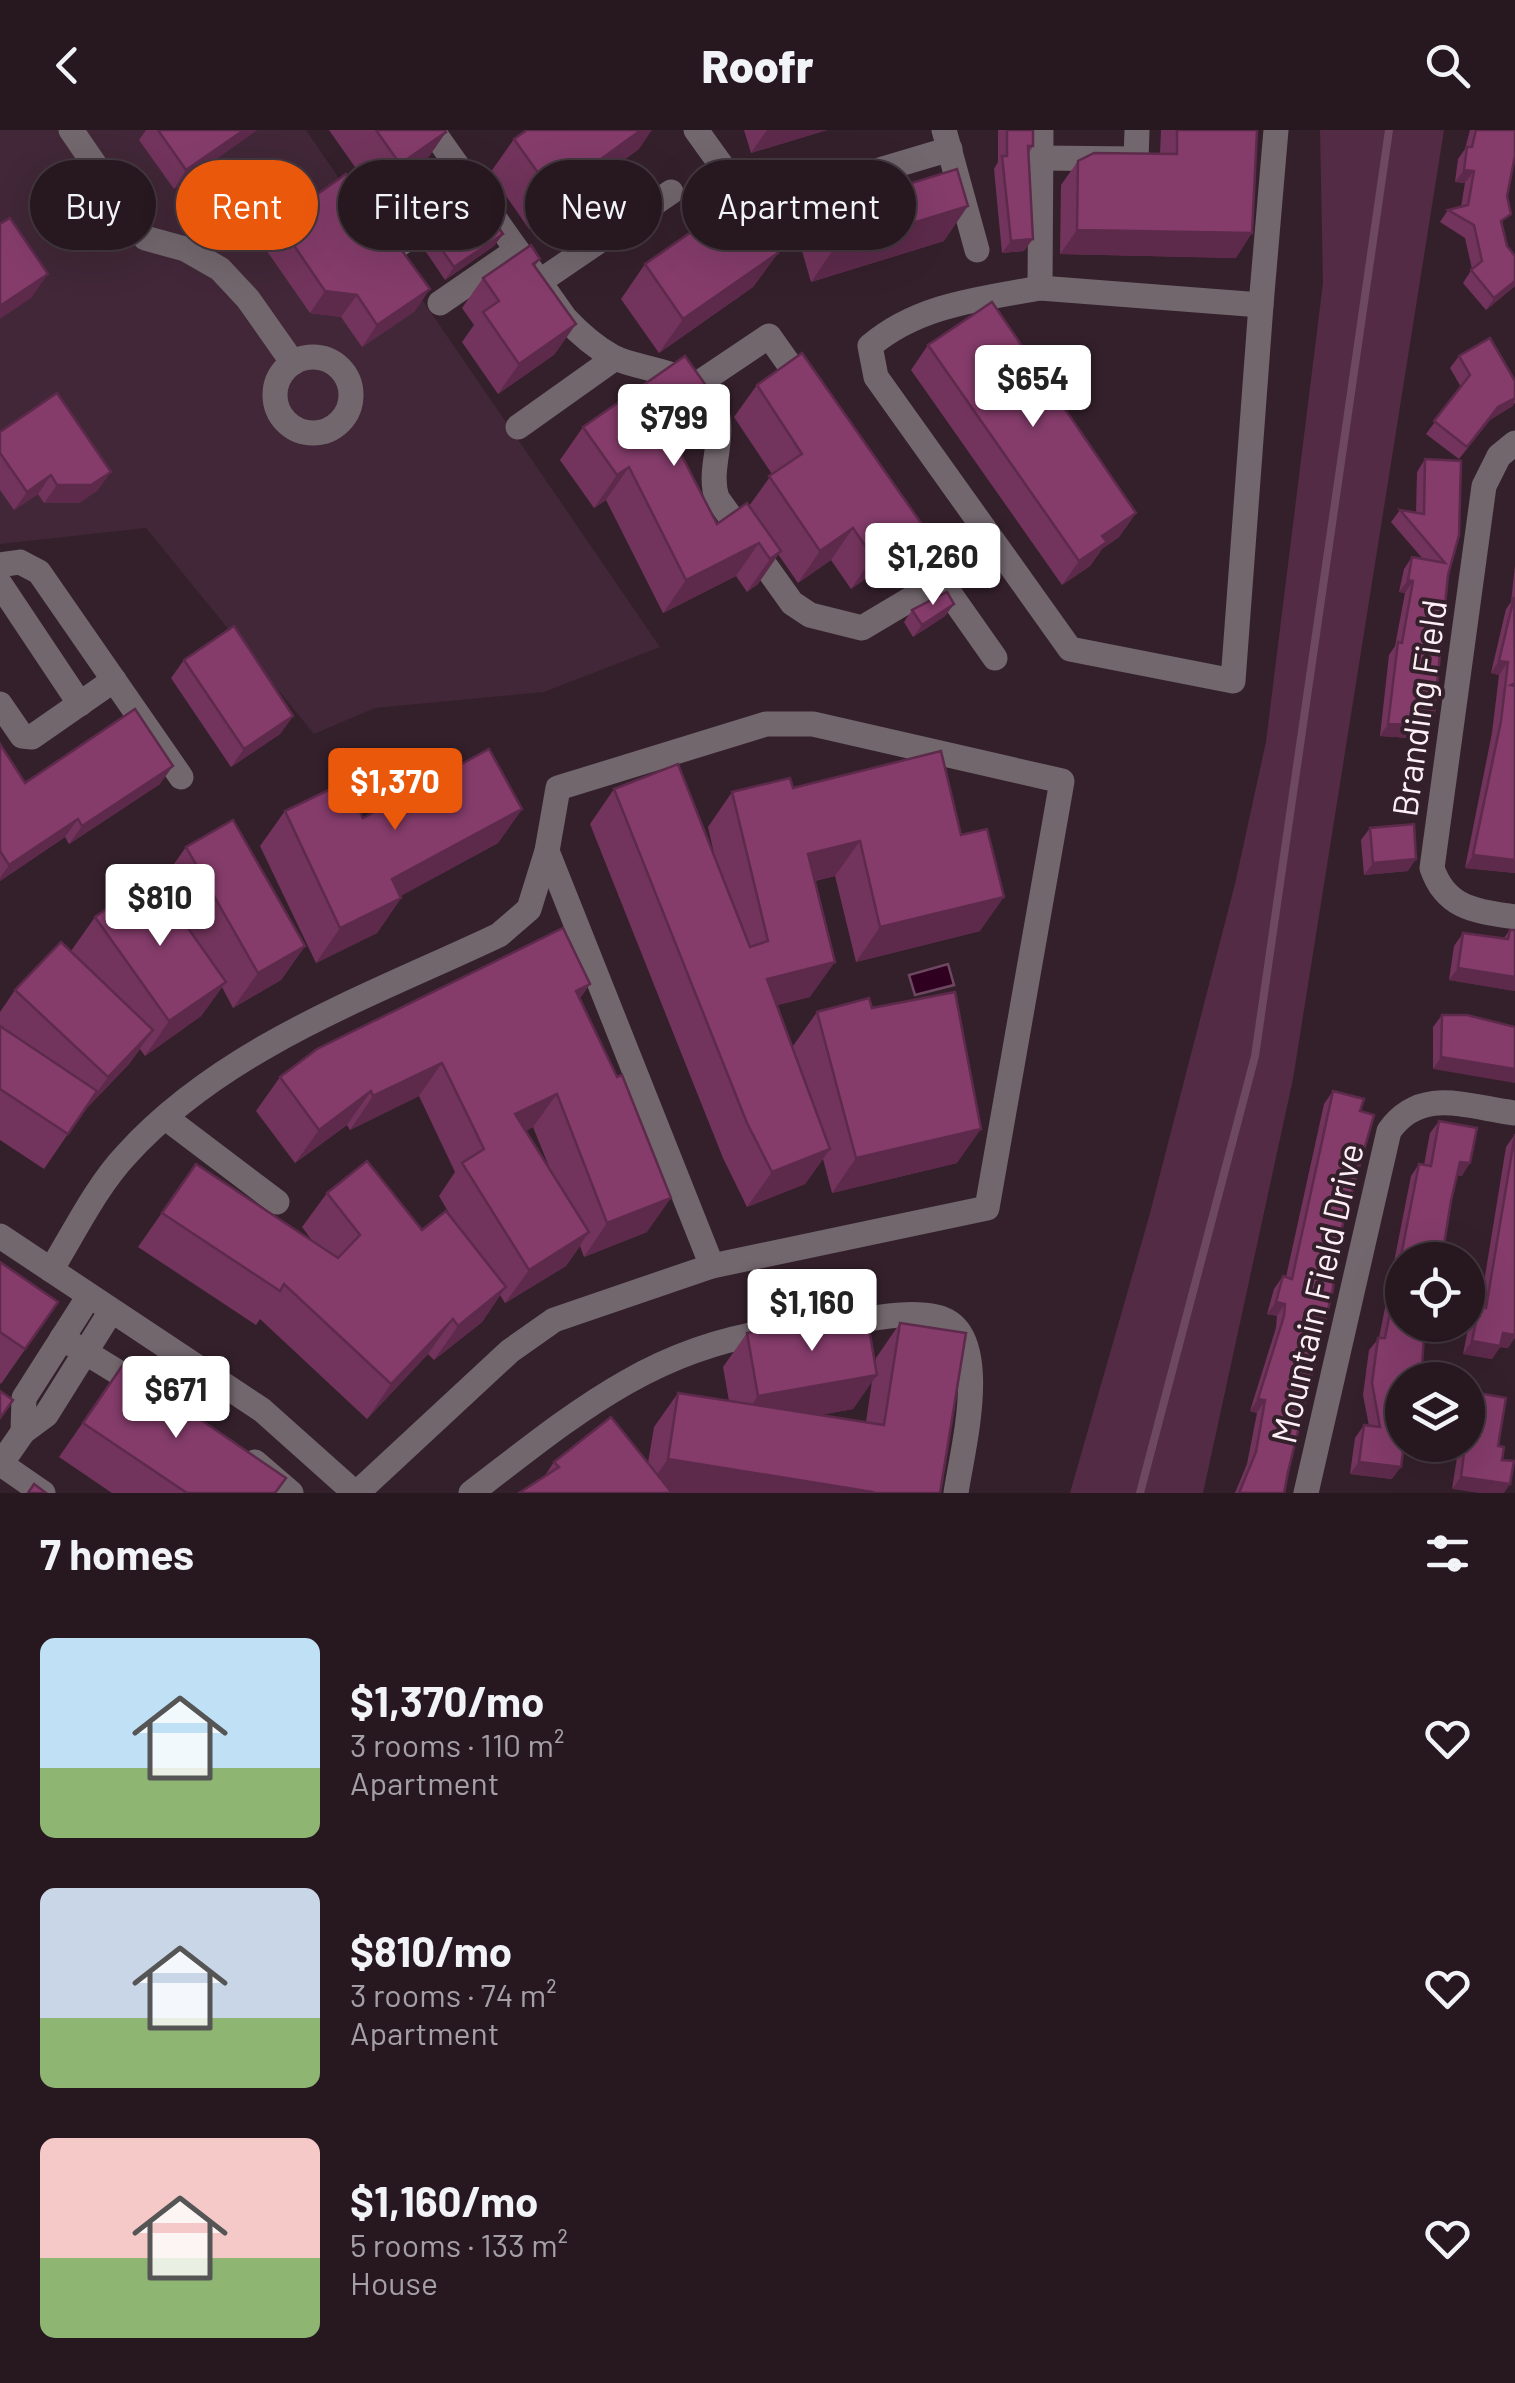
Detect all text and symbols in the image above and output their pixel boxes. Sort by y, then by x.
icon: back [40,38,95,93]
text: Roofr [701,38,814,92]
icon: search [1420,38,1475,93]
chip: Buy [30,160,156,250]
chip: Rent [176,160,318,250]
chip: Filters [338,160,505,250]
chip: New [525,160,662,250]
chip: Apartment [682,160,916,250]
pin: $654 [974,345,1092,430]
text: $654 [997,358,1069,396]
pin: $799 [615,384,733,469]
text: $799 [640,397,708,435]
pin: $1,260 [852,523,1014,608]
text: $1,260 [887,536,979,574]
street label: Branding Field [1382,597,1454,819]
pin: $1,370 [314,748,476,833]
text: $1,370 [350,761,440,799]
pin: $810 [101,864,219,949]
text: $810 [128,877,192,915]
street label: Mountain Field Drive [1261,1139,1371,1447]
map controls [1385,1242,1485,1462]
button: locate [1385,1242,1485,1342]
pin: $1,160 [731,1269,893,1354]
text: $1,160 [770,1282,854,1320]
pin: $671 [117,1356,235,1441]
button: layers [1385,1362,1485,1462]
text: $671 [145,1369,207,1407]
icon: filters [1420,1526,1475,1581]
text: 7 homes [40,1528,194,1578]
text: $1,370/mo [350,1675,544,1725]
icon: home [120,1678,240,1798]
icon: heart [1420,1711,1475,1766]
text: 3 rooms · 110 m² [350,1725,565,1763]
text: Apartment [350,1763,499,1801]
text: $810/mo [350,1925,512,1975]
icon: home [120,1928,240,2048]
icon: heart [1420,1961,1475,2016]
text: 3 rooms · 74 m² [350,1975,557,2013]
text: Apartment [350,2013,499,2051]
text: $1,160/mo [350,2175,538,2225]
icon: home [120,2178,240,2298]
icon: heart [1420,2211,1475,2266]
text: 5 rooms · 133 m² [350,2225,568,2263]
text: House [350,2263,438,2301]

